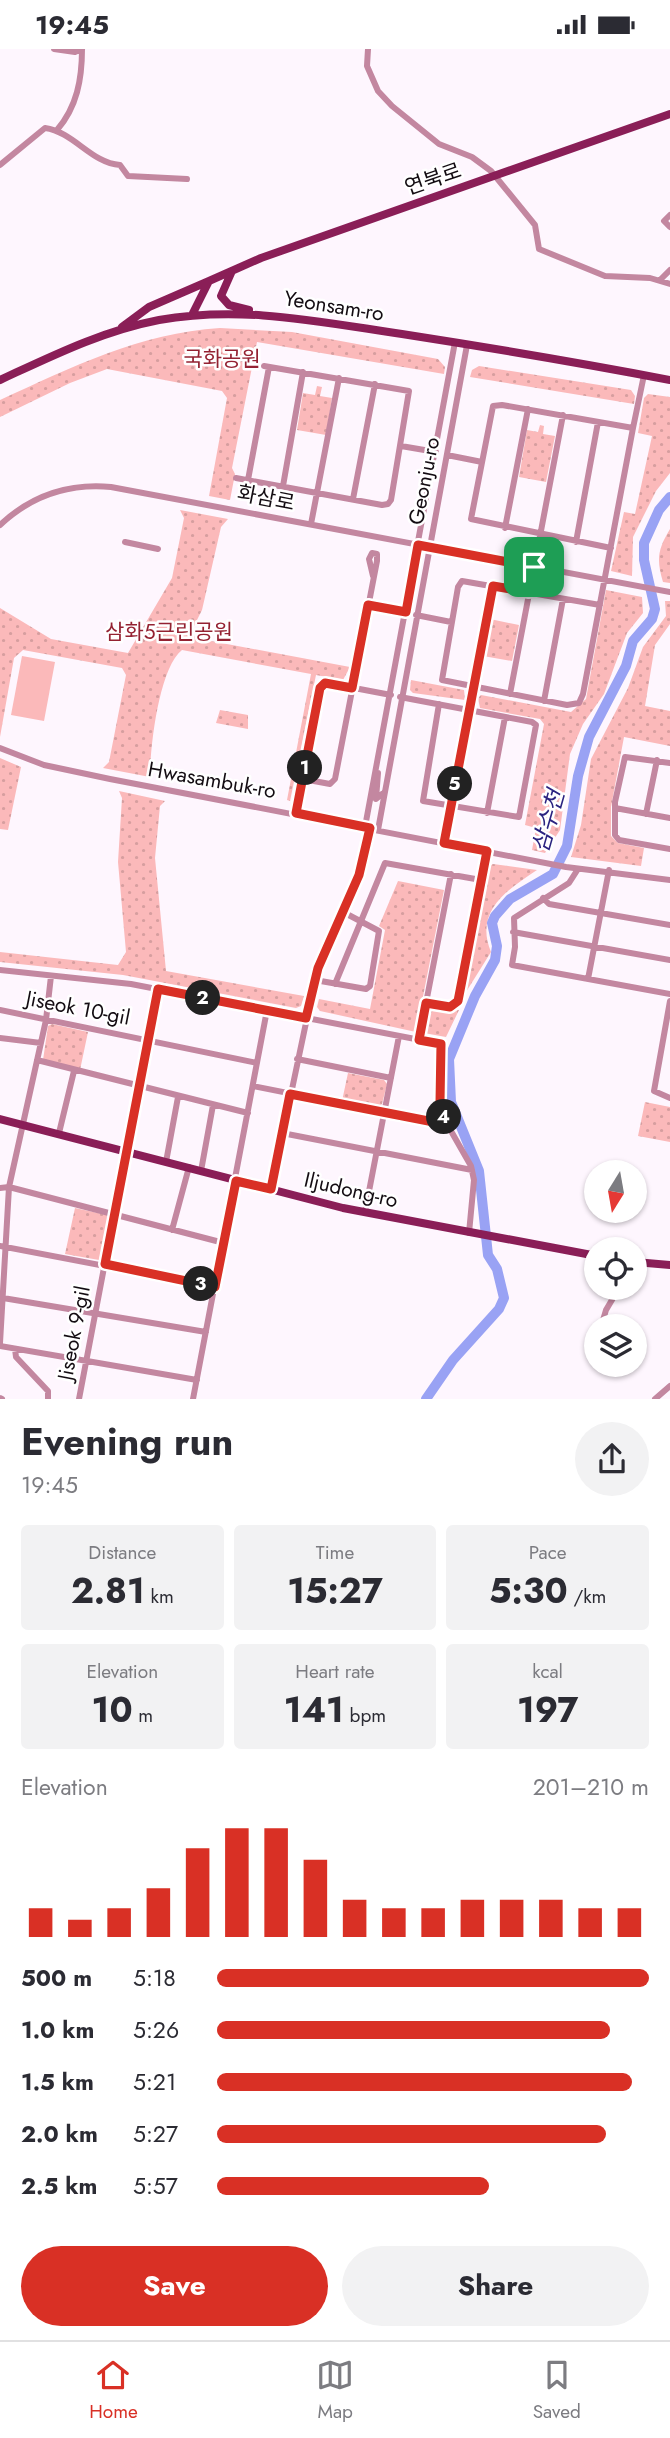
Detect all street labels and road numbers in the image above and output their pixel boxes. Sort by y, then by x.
street label: 연북로 [401,155,465,203]
street label: Yeonsam-ro [282,283,386,329]
street label: Geonju-ro [401,435,447,527]
street label: 화삼로 [235,478,297,518]
street label: Hwasambuk-ro [146,754,278,806]
street label: Jiseok 10-gil [20,983,133,1033]
street label: Iljudong-ro [301,1165,401,1215]
street label: Jiseok 9-gil [50,1283,98,1386]

